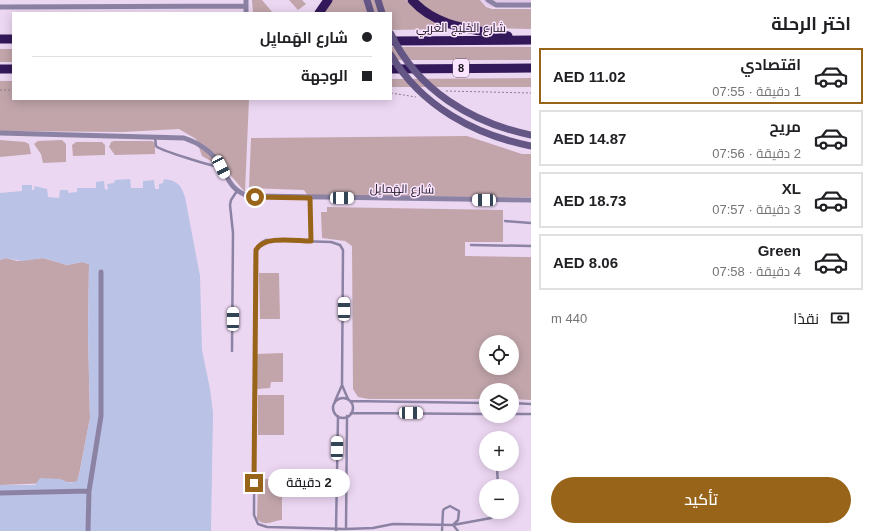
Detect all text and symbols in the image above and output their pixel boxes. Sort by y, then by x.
text: اختر الرحلة [771,14,851,34]
street label: شارع الخَلِيج العَربِي [416,21,506,38]
text: شارع الهَمايِل [260,29,348,46]
text: اقتصادي [741,56,801,73]
icon: car [813,58,849,94]
road number: 8 [453,59,469,77]
text: الوجهة [301,67,348,84]
text: AED 11.02 [553,68,626,85]
text: 1 دقيقة · 07:55 [712,84,801,99]
text: مريح [769,118,801,135]
icon: car [813,120,849,156]
text: AED 14.87 [553,130,626,147]
text: 2 دقيقة · 07:56 [712,146,801,161]
car [210,154,232,180]
text: XL [782,180,801,197]
street label: شارع الهَمايِل [370,181,434,198]
icon: car [813,182,849,218]
route start [246,188,264,206]
car [330,192,354,204]
text: AED 18.73 [553,192,626,209]
car [472,194,496,206]
text: 3 دقيقة · 07:57 [712,202,801,217]
text: Green [758,242,801,259]
icon: car [813,244,849,280]
text: AED 8.06 [553,254,618,271]
text: 4 دقيقة · 07:58 [712,264,801,279]
car [338,297,350,321]
car [227,307,239,331]
icon: cash [829,307,851,329]
text: نقدًا [793,310,819,327]
text: 440 m [551,311,587,326]
map controls [479,335,519,519]
button: locate [479,335,519,375]
button: layers [479,383,519,423]
car [399,407,423,419]
button: + [479,431,519,471]
car [331,436,343,460]
callout: 2 دقيقة [268,469,350,497]
route end [245,474,263,492]
text: 2 دقيقة [286,475,332,490]
button: تأكيد [551,477,851,523]
button: − [479,479,519,519]

